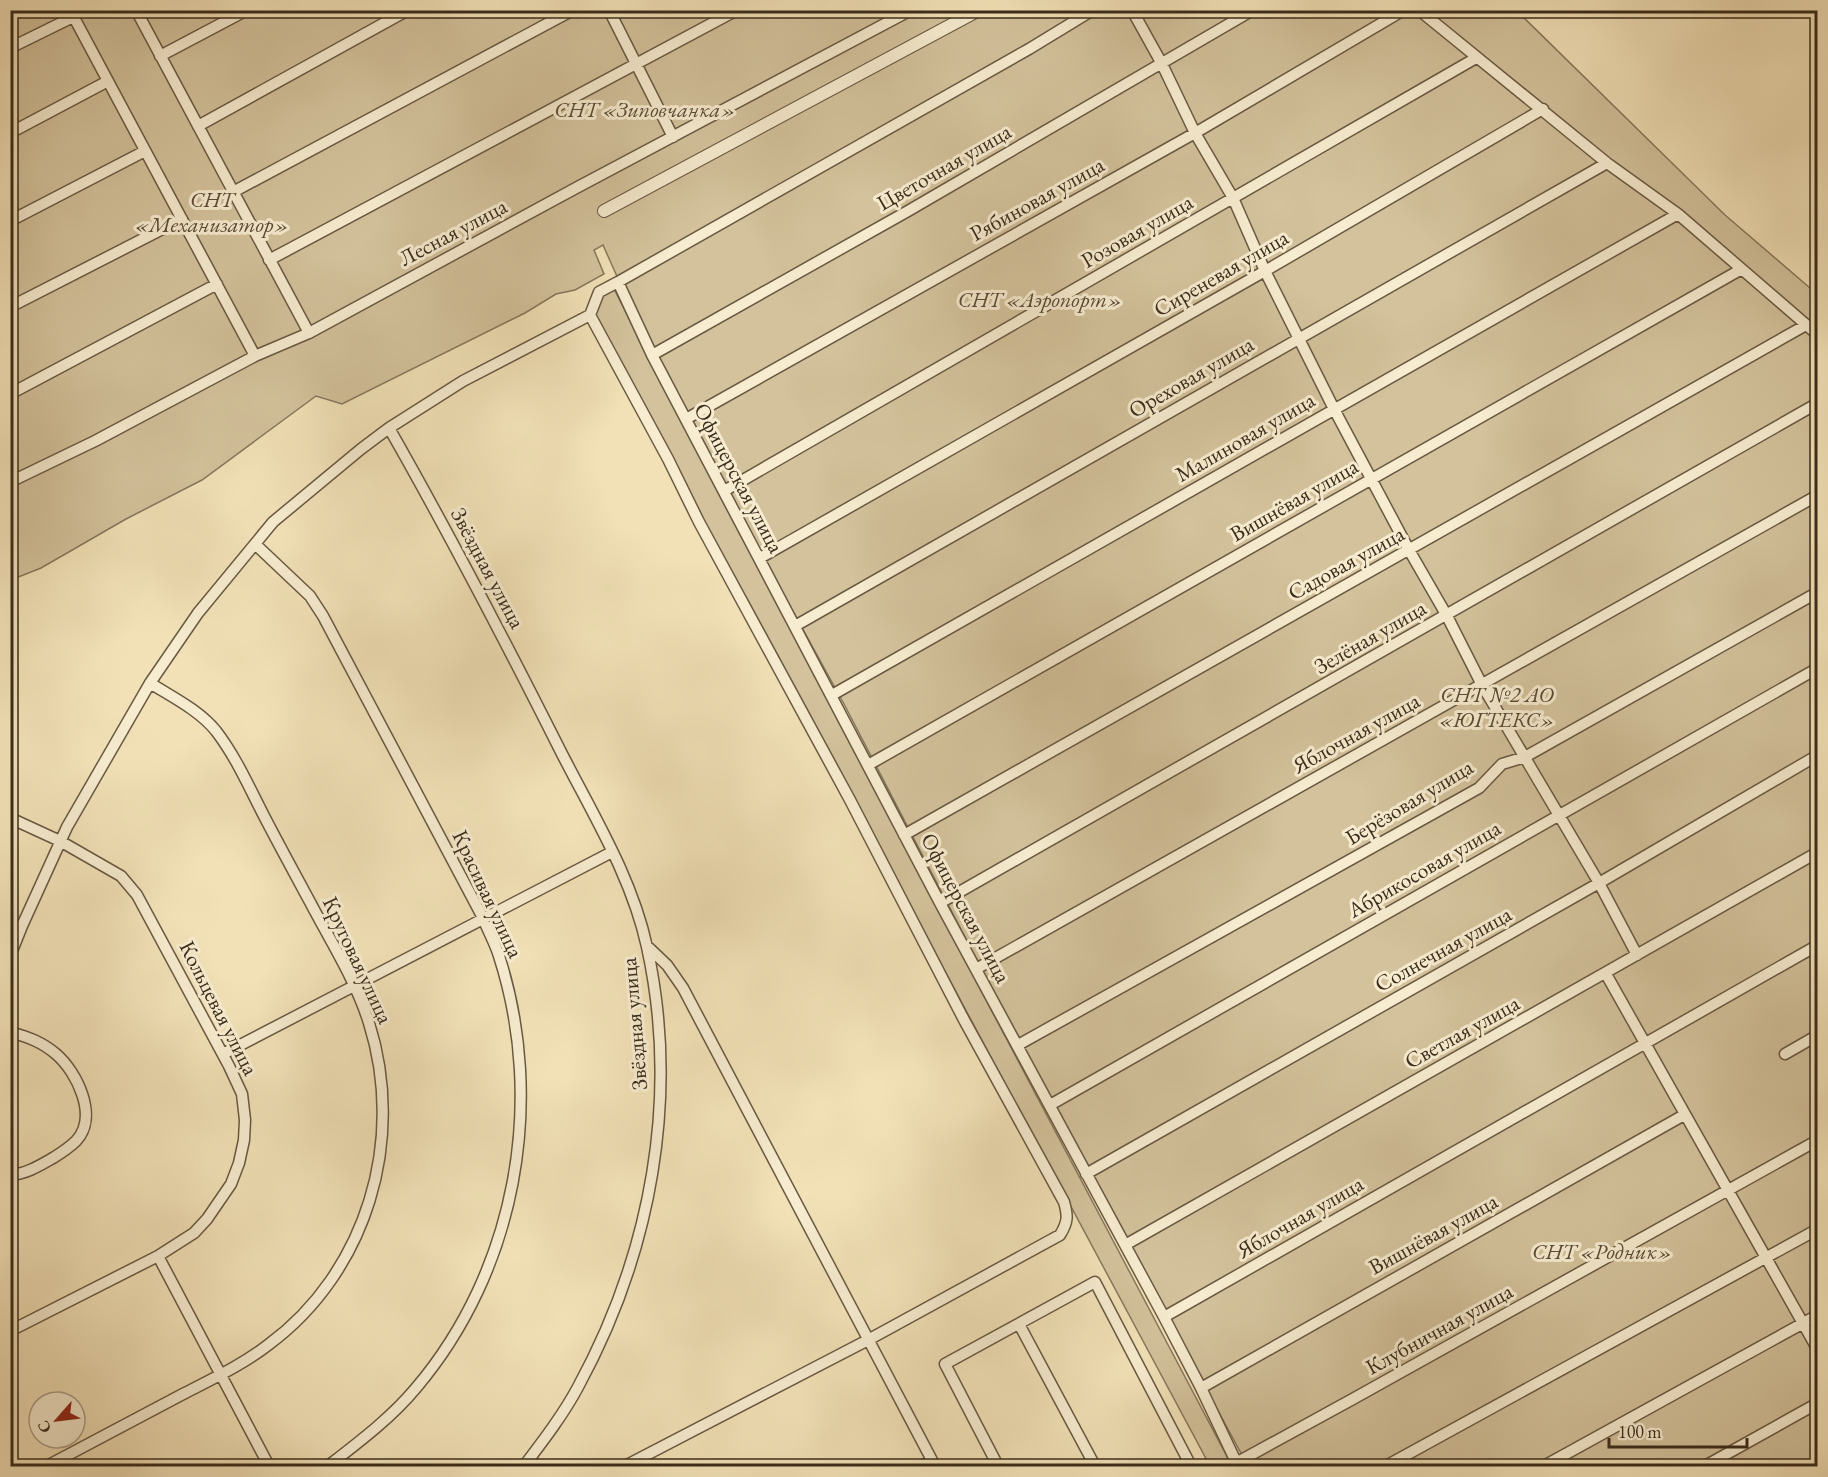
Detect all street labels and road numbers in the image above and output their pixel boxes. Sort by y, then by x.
street label: Цветочная улица [872,117,1017,217]
street label: Рябиновая улица [965,150,1110,248]
street label: Розовая улица [1076,187,1198,275]
street label: Лесная улица [394,191,512,273]
street label: Сиреневая улица [1148,223,1294,323]
street label: Ореховая улица [1123,329,1259,425]
street label: Малиновая улица [1170,385,1320,489]
street label: Офицерская улица [687,398,791,558]
street label: Вишнёвая улица [1225,451,1364,548]
street label: Звёздная улица [444,502,532,634]
street label: Садовая улица [1283,519,1410,607]
street label: Зелёная улица [1309,593,1431,681]
street label: Яблочная улица [1286,686,1425,780]
street label: Берёзовая улица [1340,752,1479,852]
street label: Абрикосовая улица [1341,813,1506,925]
street label: Красивая улица [446,825,530,963]
street label: Офицерская улица [914,828,1018,988]
street label: Круговая улица [316,892,400,1029]
street label: Солнечная улица [1369,899,1517,999]
street label: Кольцевая улица [173,936,265,1080]
street label: Звёздная улица [614,956,654,1092]
street label: Светлая улица [1399,988,1525,1075]
street label: Яблочная улица [1231,1169,1369,1265]
street label: Вишнёвая улица [1363,1186,1503,1281]
street label: Клубничная улица [1360,1276,1518,1381]

